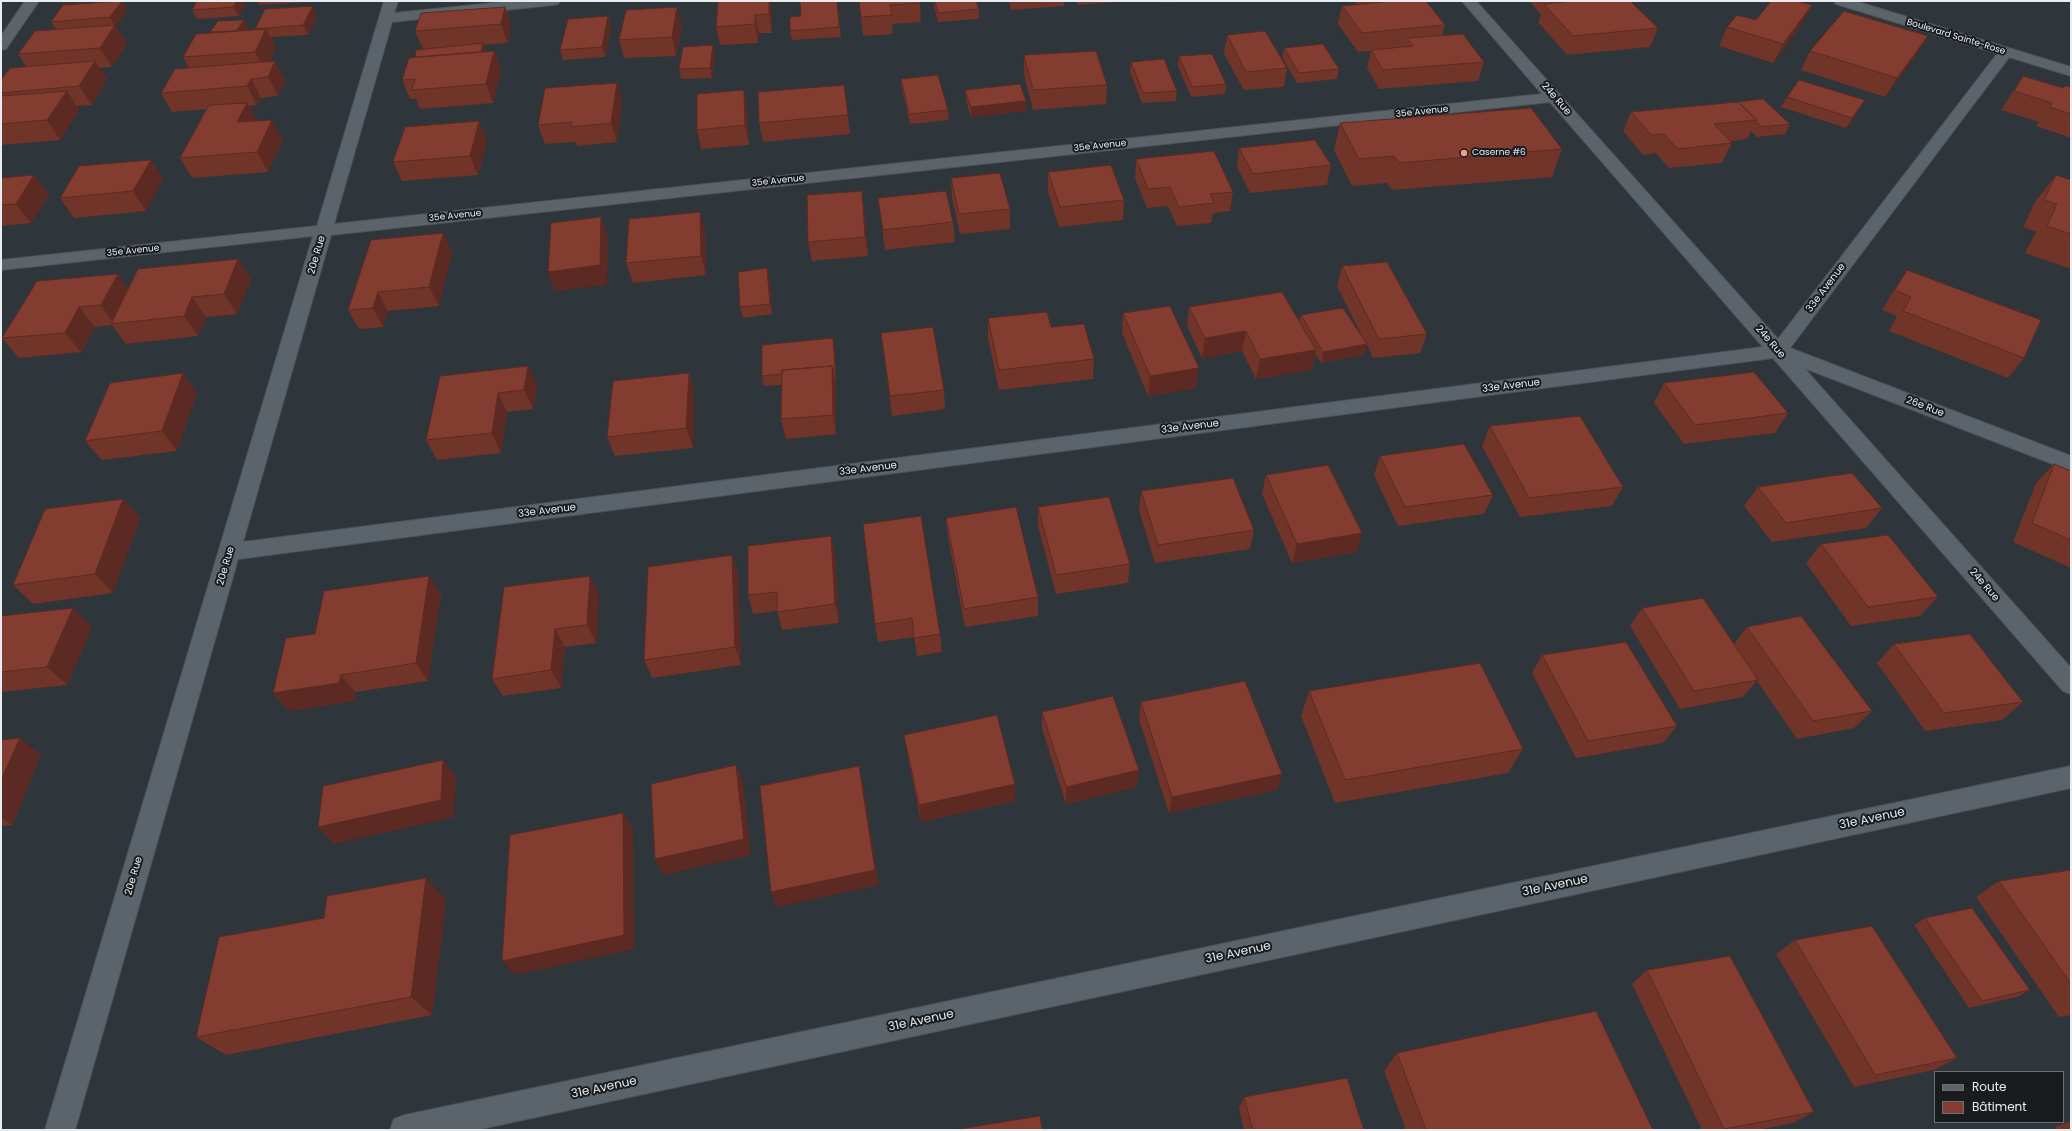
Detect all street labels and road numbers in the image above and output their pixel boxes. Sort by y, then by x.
street label: Boulevard Sainte-Rose [1905,17,2007,57]
street label: 24e Rue [1538,80,1574,118]
street label: 35e Avenue [1395,104,1449,120]
street label: 35e Avenue [1073,138,1127,154]
street label: 35e Avenue [751,173,805,189]
street label: 35e Avenue [428,208,482,224]
street label: 20e Rue [306,234,328,276]
street label: 35e Avenue [106,243,160,259]
street label: 33e Avenue [1804,261,1848,315]
street label: 24e Rue [1752,323,1788,361]
street label: 33e Avenue [1481,376,1541,396]
street label: 26e Rue [1904,394,1946,420]
street label: 33e Avenue [1160,417,1220,437]
street label: 33e Avenue [838,459,898,479]
street label: 33e Avenue [517,501,577,521]
street label: 20e Rue [215,545,237,587]
street label: 24e Rue [1966,566,2002,604]
street label: 31e Avenue [1838,805,1906,833]
street label: 20e Rue [123,855,145,897]
street label: 31e Avenue [1521,872,1589,900]
street label: 31e Avenue [1204,939,1272,967]
street label: 31e Avenue [887,1007,955,1035]
street label: 31e Avenue [570,1074,638,1102]

